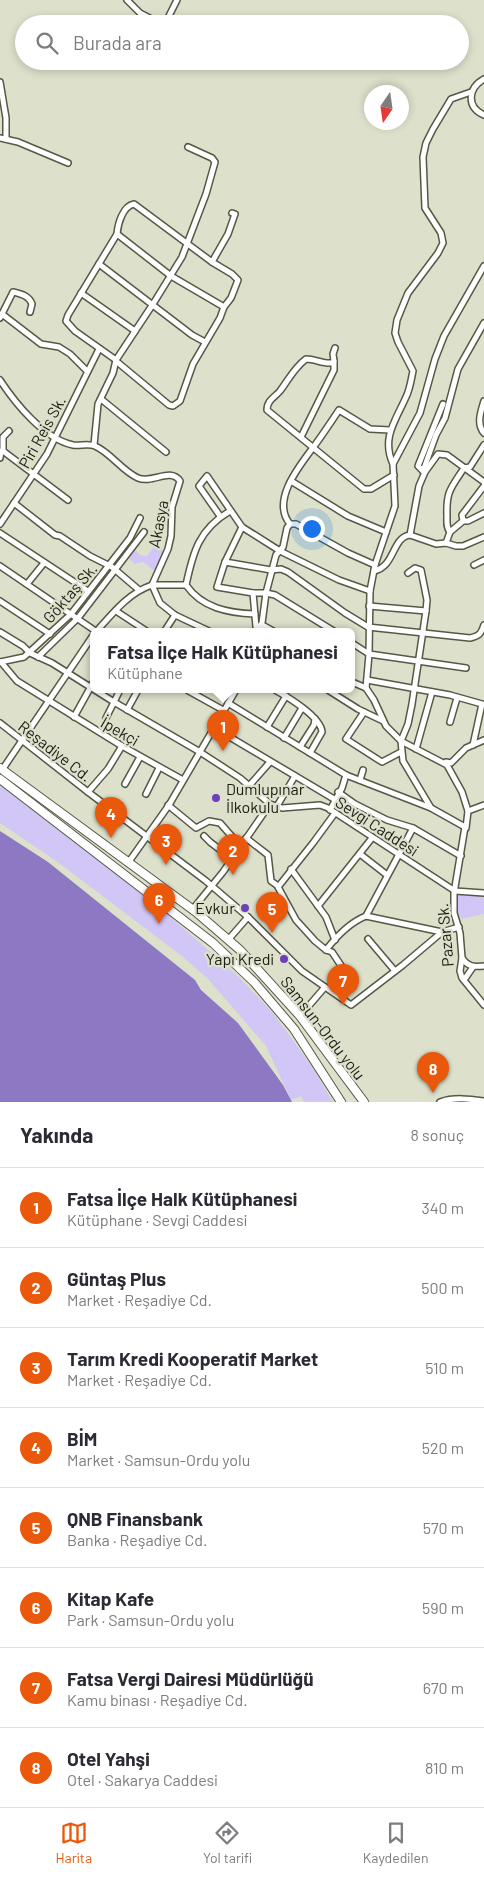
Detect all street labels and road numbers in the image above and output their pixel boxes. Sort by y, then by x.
street label: Piri Reis Sk. [14,392,69,471]
street label: Akasya [144,498,171,549]
street label: Göktaş Sk. [38,559,101,627]
street label: İpekçi [98,712,143,749]
street label: Reşadiye Cd. [15,716,96,785]
street label: Sevgi Caddesi [332,792,422,859]
street label: Pazar Sk. [432,902,457,968]
street label: Samsun-Ordu yolu [277,972,370,1083]

